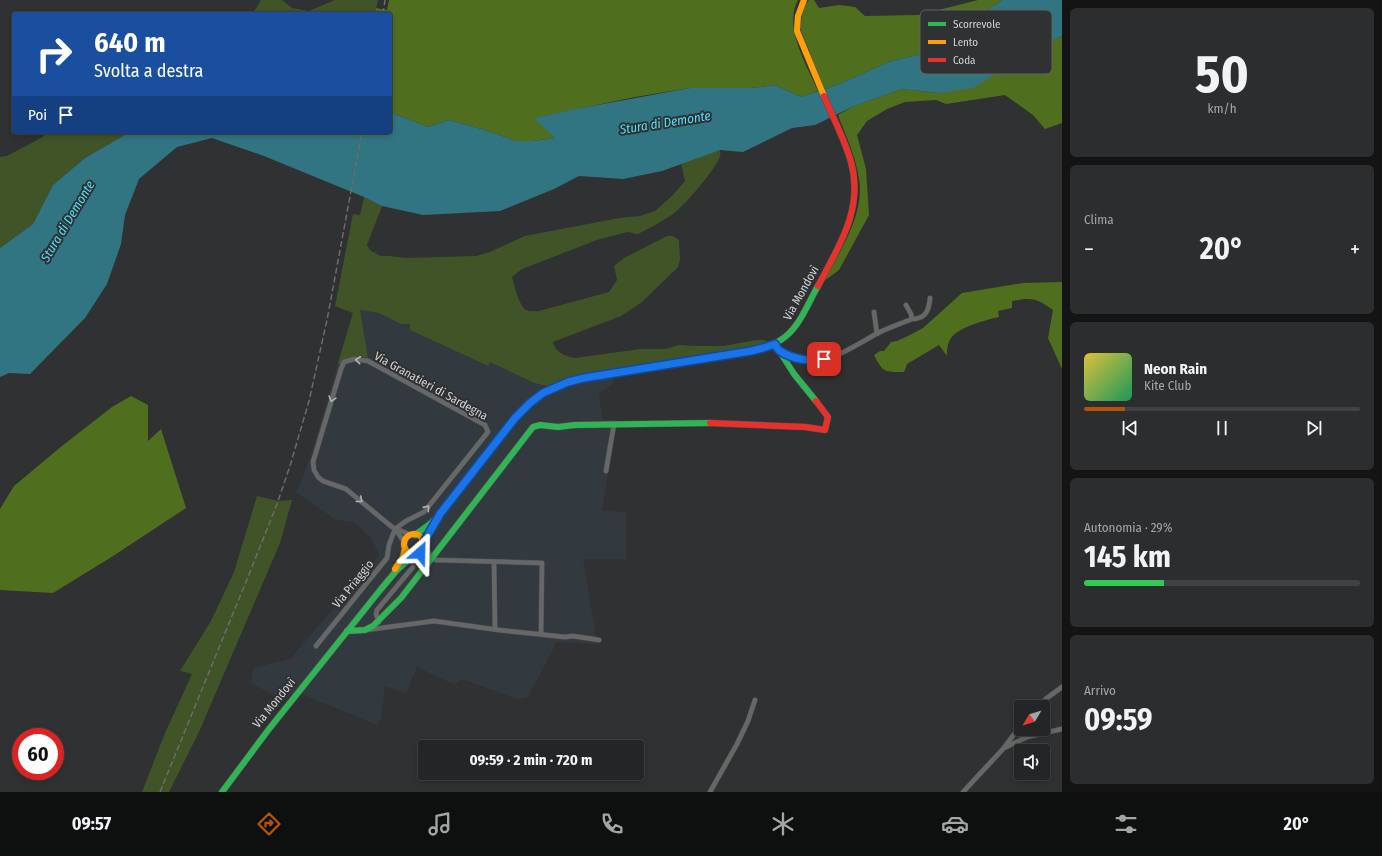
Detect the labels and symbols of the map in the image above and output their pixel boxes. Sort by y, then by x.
legend [920,10,1052,74]
text: Scorrevole [953,18,1000,31]
text: Lento [953,36,978,49]
text: Coda [953,54,975,67]
water label: Stura di Demonte [618,108,712,137]
water label: Stura di Demonte [37,178,98,265]
street label: Via Mondovì [780,263,822,323]
pin [807,342,841,376]
street label: Via Granatieri di Sardegna [372,349,490,423]
one-way arrow [355,356,361,365]
one-way arrow [328,395,337,402]
one-way arrow [355,496,362,503]
one-way arrow [423,505,430,513]
position arrow [399,532,441,574]
street label: Via Priaggio [329,557,377,611]
street label: Via Mondovì [250,675,298,731]
north arrow [1014,700,1050,736]
speed limit sign: 60 [12,728,64,780]

